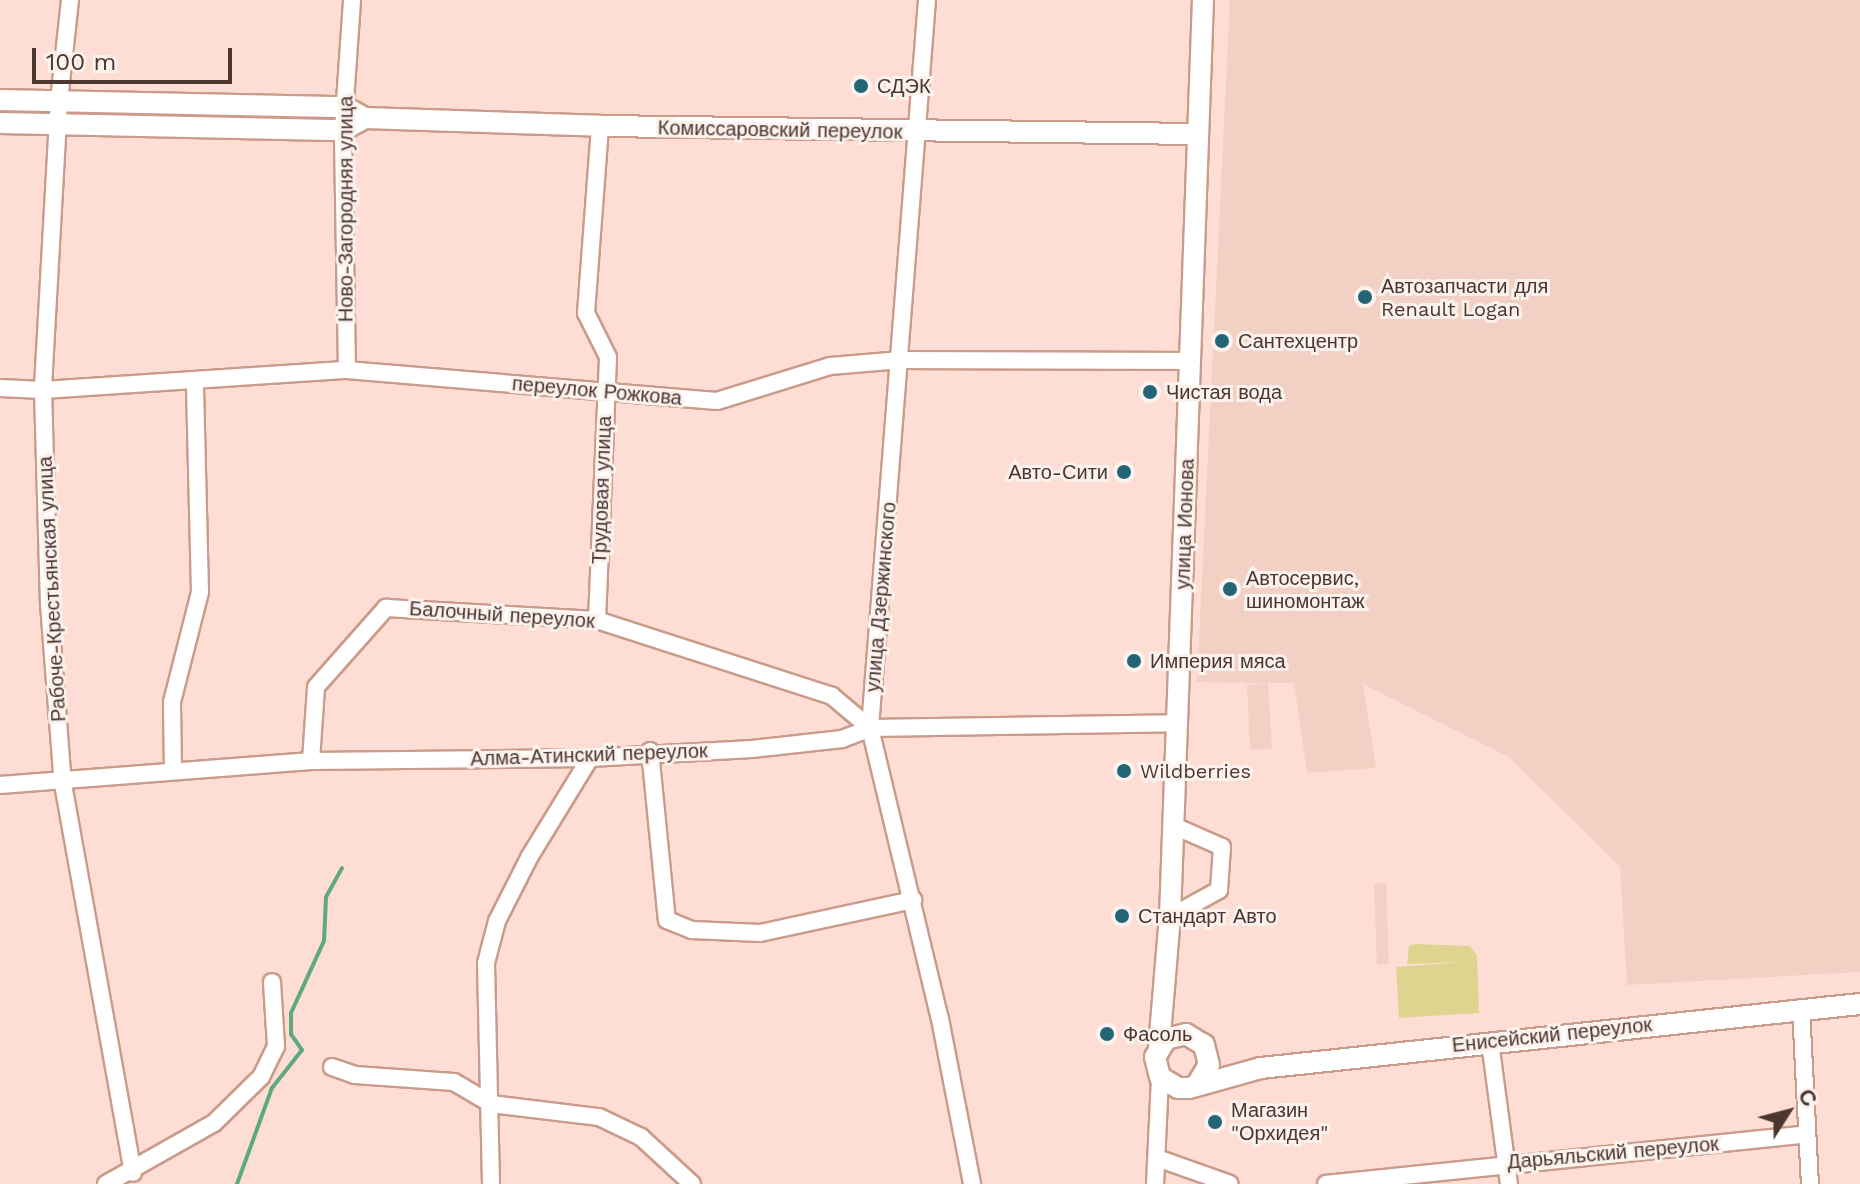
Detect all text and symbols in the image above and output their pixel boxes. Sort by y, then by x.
scale bar [36,32,236,82]
text: 100 m [46,48,116,76]
place label: СДЭК [877,74,931,98]
marker: СДЭК [852,77,870,95]
street label: Ново-Загородняя улица [334,96,358,322]
street label: Комиссаровский переулок [657,116,903,144]
place label: Автозапчасти для Renault Logan [1381,274,1548,321]
marker: Автозапчасти для Renault Logan [1356,288,1374,306]
place label: Сантехцентр [1238,329,1358,353]
marker: Сантехцентр [1213,332,1231,350]
street label: переулок Рожкова [511,372,683,410]
place label: Чистая вода [1166,380,1282,404]
marker: Чистая вода [1141,383,1159,401]
street label: Трудовая улица [587,415,617,565]
street label: Рабоче-Крестьянская улица [33,456,71,722]
street label: улица Ионова [1171,458,1199,590]
place label: Авто-Сити [1008,460,1108,484]
marker: Авто-Сити [1115,463,1133,481]
street label: улица Дзержинского [861,501,901,693]
place label: Автосервис, шиномонтаж [1246,566,1365,613]
marker: Автосервис, шиномонтаж [1221,580,1239,598]
street label: Балочный переулок [408,597,596,633]
place label: Империя мяса [1150,649,1286,673]
marker: Империя мяса [1125,652,1143,670]
street label: Алма-Атинский переулок [470,739,708,771]
place label: Wildberries [1140,759,1251,783]
marker: Wildberries [1115,762,1133,780]
place label: Стандарт Авто [1138,904,1277,928]
marker: Стандарт Авто [1113,907,1131,925]
street label: Енисейский переулок [1451,1013,1653,1057]
place label: Фасоль [1123,1022,1192,1046]
marker: Фасоль [1098,1025,1116,1043]
north arrow [1748,1072,1828,1152]
text: С [1793,1084,1823,1111]
place label: Магазин "Орхидея" [1231,1098,1328,1145]
marker: Магазин "Орхидея" [1206,1113,1224,1131]
street label: Дарьяльский переулок [1506,1132,1720,1174]

